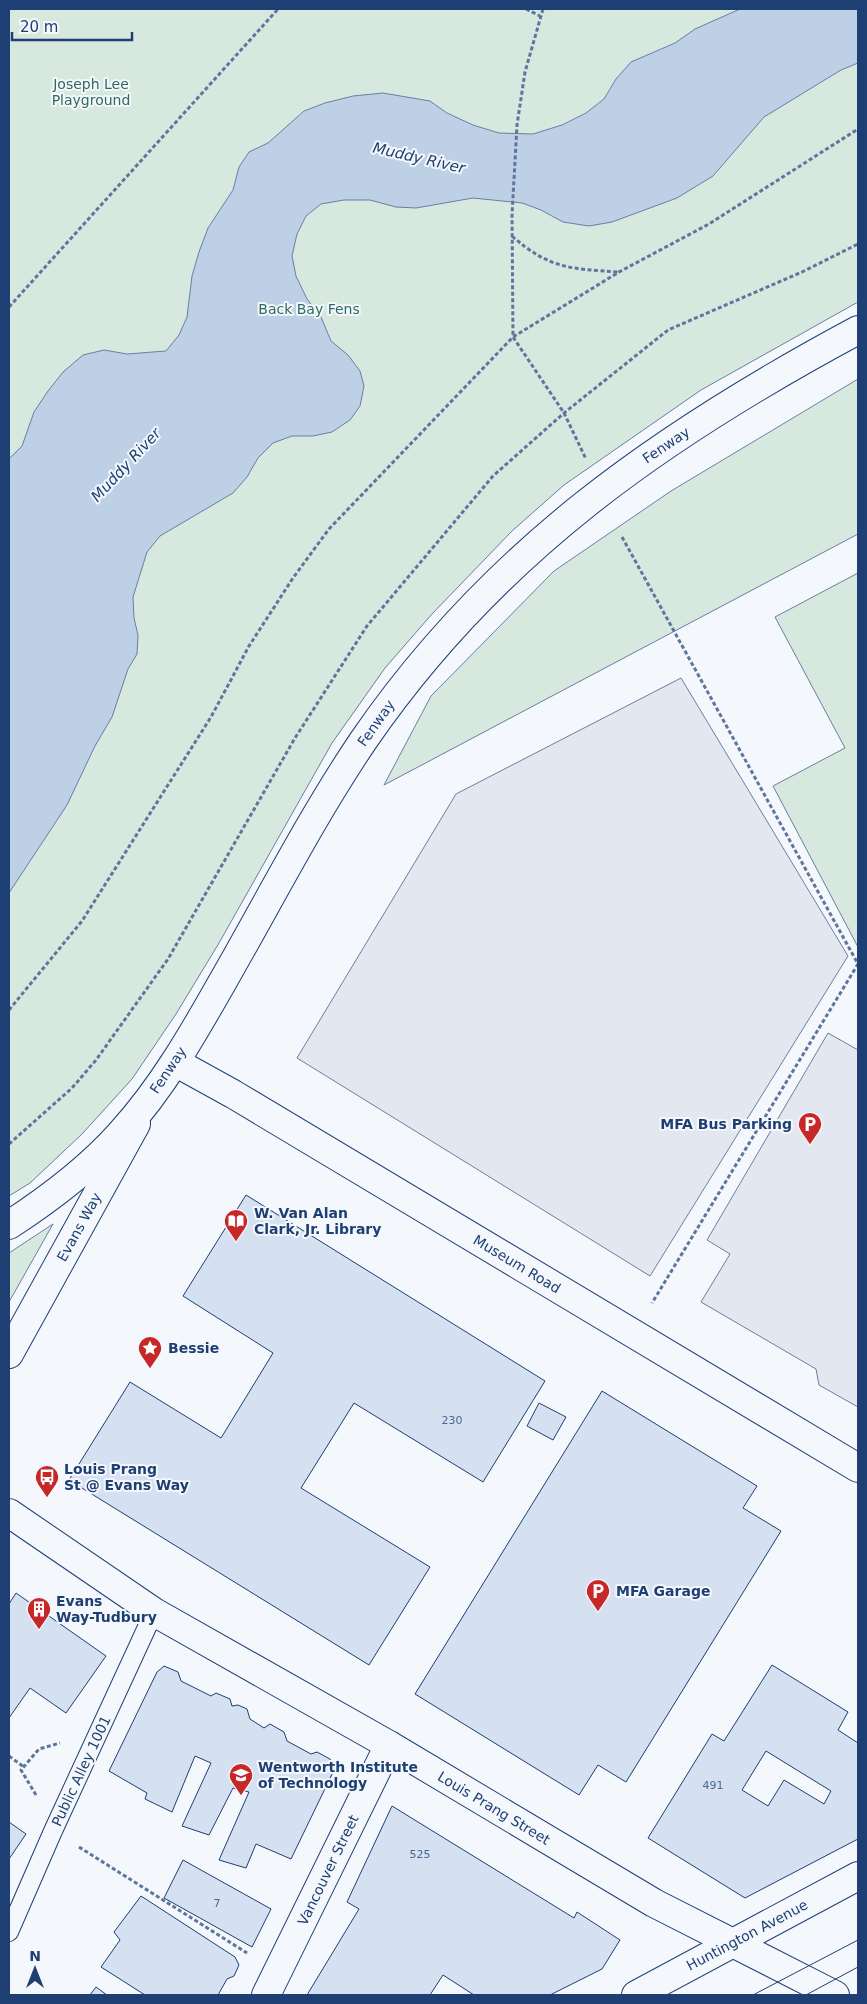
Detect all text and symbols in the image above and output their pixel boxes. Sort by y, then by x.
scale bar [12,10,132,42]
text: 20 m [20,18,58,36]
park label: Joseph Lee Playground [52,76,130,108]
water label: Muddy River [371,139,468,178]
park label: Back Bay Fens [258,301,360,317]
water label: Muddy River [87,424,165,506]
street label: Fenway [640,424,692,466]
street label: Fenway [354,697,398,749]
street label: Fenway [147,1044,189,1096]
parking icon: MFA Bus Parking [797,1111,823,1145]
place label: MFA Bus Parking [660,1116,792,1132]
street label: Evans Way [54,1190,104,1264]
place label: W. Van Alan Clark, Jr. Library [254,1205,381,1237]
library icon: W. Van Alan Clark, Jr. Library [223,1208,249,1242]
street label: Museum Road [470,1232,564,1296]
place icon: Bessie [137,1335,163,1369]
place label: Bessie [168,1340,219,1356]
house number: 230 [442,1414,463,1427]
place label: Louis Prang St @ Evans Way [64,1461,189,1493]
bus stop icon: Louis Prang St @ Evans Way [34,1464,60,1498]
parking icon: MFA Garage [585,1578,611,1612]
place label: MFA Garage [616,1583,710,1599]
place label: Evans Way-Tudbury [56,1593,157,1625]
building icon: Evans Way-Tudbury [26,1596,52,1630]
street label: Public Alley 1001 [48,1713,114,1829]
place label: Wentworth Institute of Technology [258,1759,418,1791]
school or university icon: Wentworth Institute of Technology [228,1762,254,1796]
street label: Louis Prang Street [435,1768,553,1848]
house number: 491 [703,1779,724,1792]
street label: Vancouver Street [294,1812,362,1928]
house number: 525 [410,1848,431,1861]
street label: Huntington Avenue [684,1896,810,1974]
house number: 7 [214,1897,221,1910]
north arrow [10,1944,60,1994]
text: N [29,1948,41,1964]

